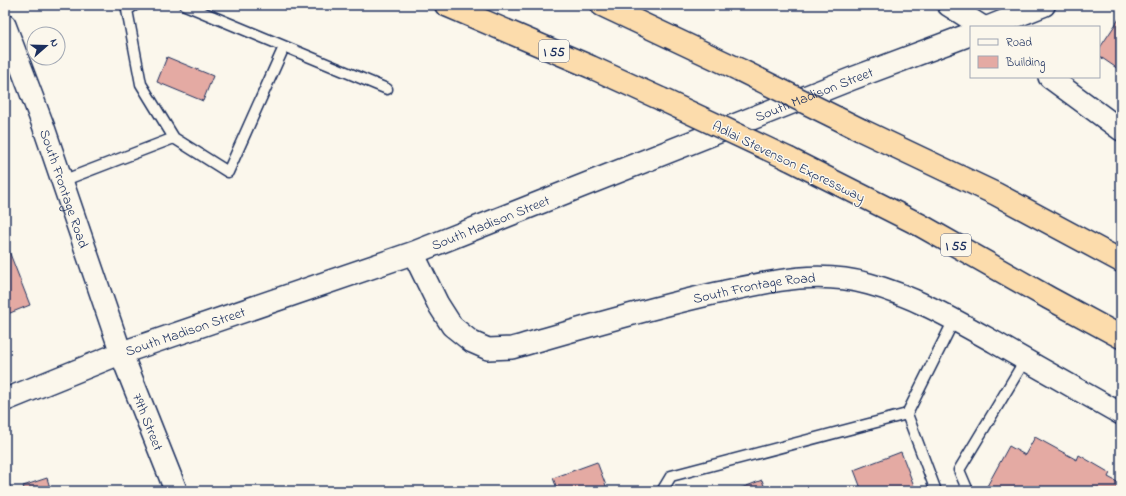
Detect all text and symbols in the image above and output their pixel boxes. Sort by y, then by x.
north arrow [26,26,66,66]
legend [970,26,1100,78]
text: Road [1006,34,1032,52]
text: N [46,37,63,49]
road number: I 55 [539,40,569,62]
text: Building [1005,54,1045,73]
street label: South Madison Street [752,62,877,128]
street label: Adlai Stevenson Expressway [708,116,869,210]
street label: South Frontage Road [33,127,93,251]
street label: South Madison Street [429,191,553,257]
road number: I 55 [941,234,971,256]
street label: South Frontage Road [691,268,816,310]
street label: South Madison Street [123,302,249,363]
street label: 79th Street [126,390,168,454]

